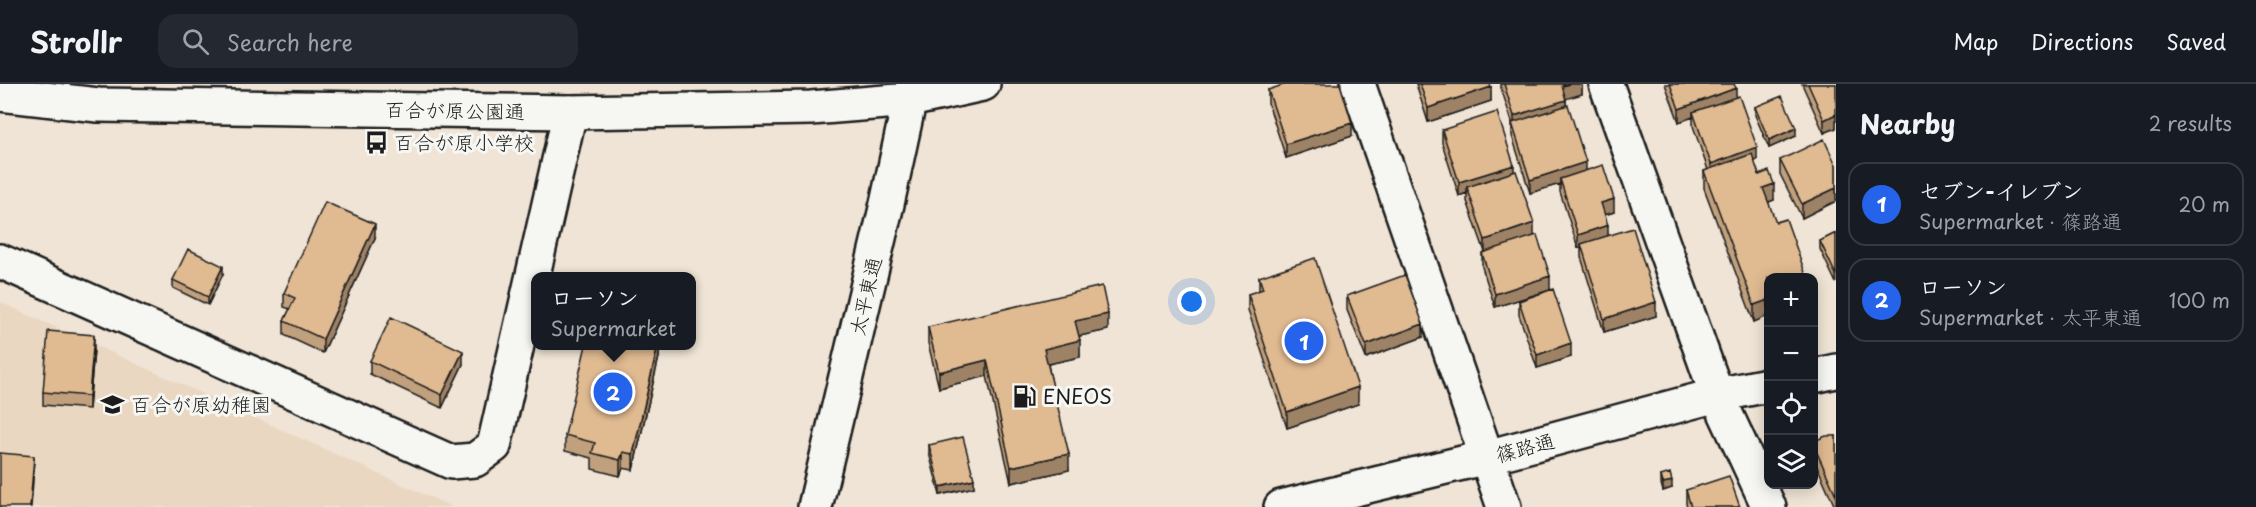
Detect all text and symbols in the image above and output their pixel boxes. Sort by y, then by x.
search box [158,14,578,68]
text: Strollr [30,20,122,63]
icon: search [179,25,212,58]
text: Search here [227,25,353,58]
text: Map [1953,25,1998,57]
text: Directions [2031,25,2133,57]
text: Saved [2166,25,2226,57]
street label: 百合が原公園通 [385,94,525,126]
text: Nearby [1860,104,1955,143]
text: 2 results [2149,108,2232,138]
place label: 百合が原小学校 [394,127,534,157]
bus stop icon: 百合が原小学校 [363,129,389,155]
text: セブン-イレブン [1919,173,2083,206]
text: 1 [1877,189,1886,219]
text: 20 m [2178,189,2230,219]
text: Supermarket · 篠路通 [1919,206,2122,236]
street label: 太平東通 [841,254,889,338]
text: ローソン [1919,269,2007,302]
popup [531,272,696,350]
map controls [1764,273,1818,489]
button: + [1764,273,1818,327]
text: ローソン [551,280,639,313]
text: 2 [1874,285,1889,315]
text: 100 m [2169,285,2230,315]
your location [1177,287,1206,316]
text: Supermarket · 太平東通 [1919,302,2142,332]
text: Supermarket [551,313,676,343]
pin: 1 [1284,318,1324,364]
button: − [1764,327,1818,381]
pin: 2 [594,370,632,414]
place label: ENEOS [1043,381,1112,411]
button: locate [1764,381,1818,435]
fuel station icon: ENEOS [1012,383,1038,409]
place label: 百合が原幼稚園 [131,389,271,419]
school or university icon: 百合が原幼稚園 [100,391,126,417]
street label: 篠路通 [1492,425,1558,469]
button: layers [1764,435,1818,489]

